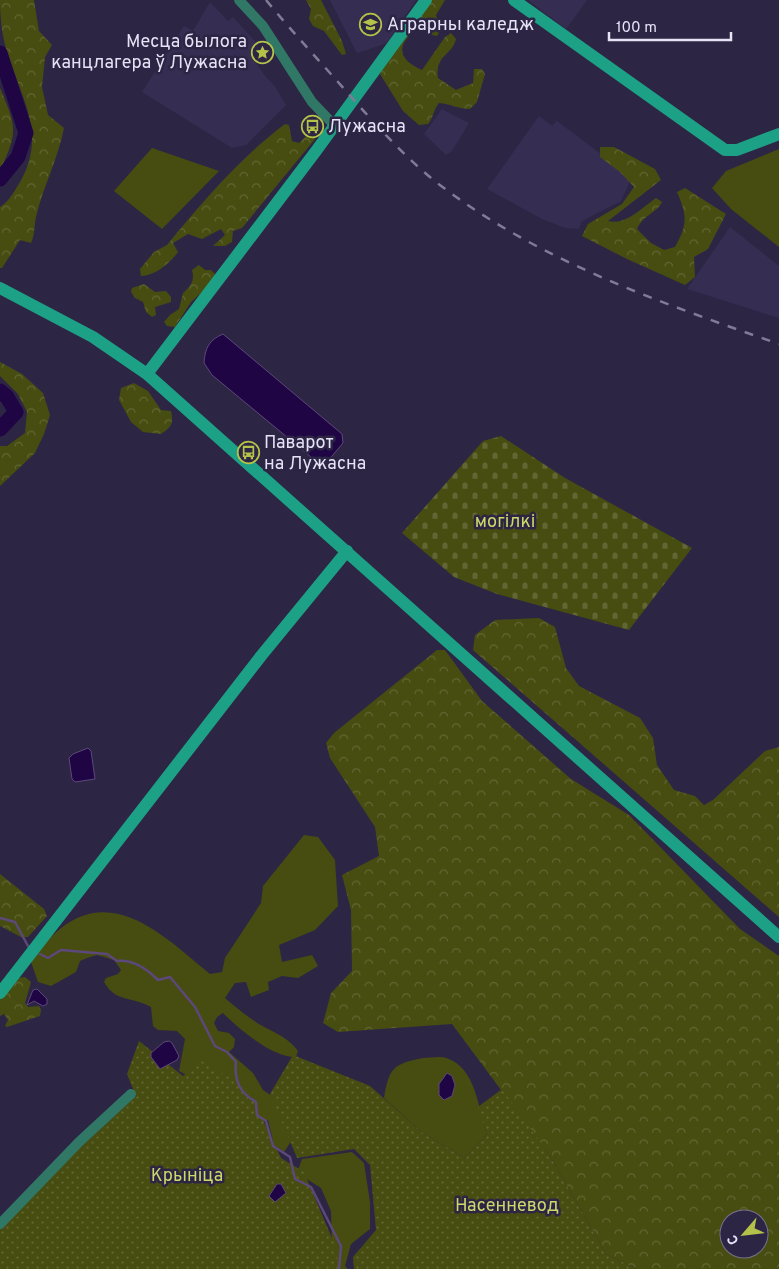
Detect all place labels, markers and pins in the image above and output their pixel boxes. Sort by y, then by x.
school or university icon: Аграрны каледж [359,13,383,37]
place label: Аграрны каледж [387,14,534,37]
place label: Месца былога канцлагера ў Лужасна [51,31,247,75]
place icon: Месца былога канцлагера ў Лужасна [251,40,275,64]
bus stop icon: Лужасна [300,115,324,139]
place label: Лужасна [328,116,406,139]
place label: Паварот на Лужасна [264,432,366,476]
bus stop icon: Паварот на Лужасна [236,441,260,465]

